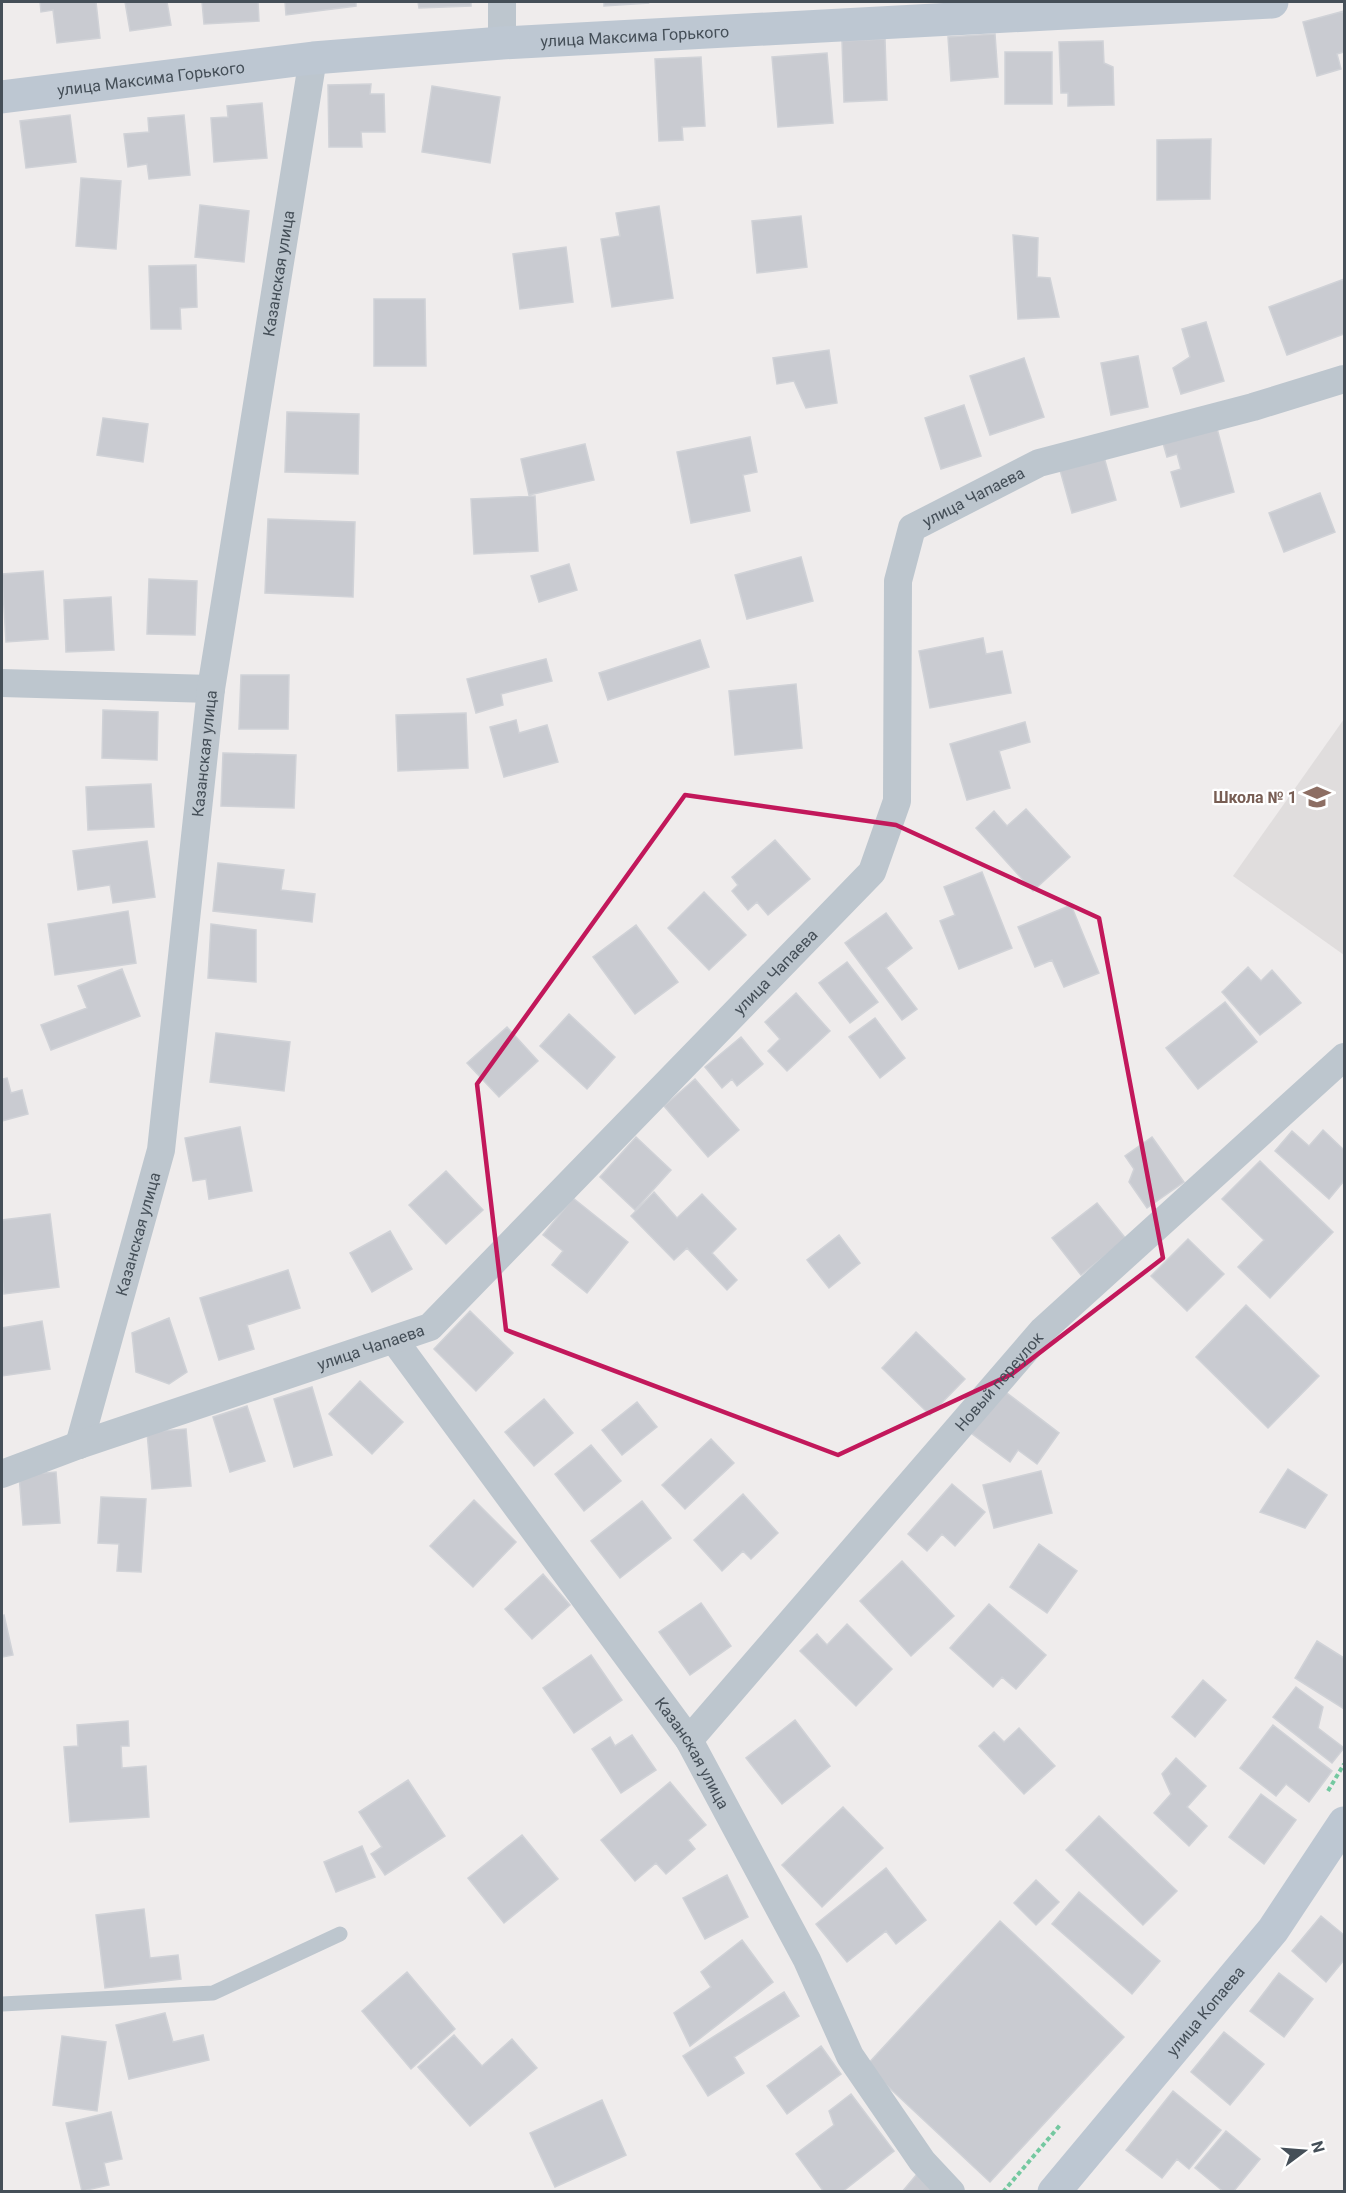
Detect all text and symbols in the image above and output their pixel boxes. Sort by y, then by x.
street label: улица Максима Горького [540,21,730,50]
street label: улица Максима Горького [56,57,246,100]
street label: Казанская улица [259,209,298,338]
street label: улица Чапаева [919,463,1028,531]
street label: Казанская улица [188,689,220,818]
school or university icon: Школа № 1 [1302,782,1332,812]
place label: Школа № 1 [1213,788,1297,807]
street label: улица Чапаева [729,925,821,1018]
street label: Казанская улица [111,1170,164,1298]
street label: улица Чапаева [315,1320,427,1374]
street label: Новый переулок [951,1328,1047,1435]
street label: Казанская улица [651,1694,734,1812]
street label: улица Копаева [1162,1962,1248,2060]
north arrow [1274,2121,1334,2181]
text: N [1307,2139,1329,2155]

